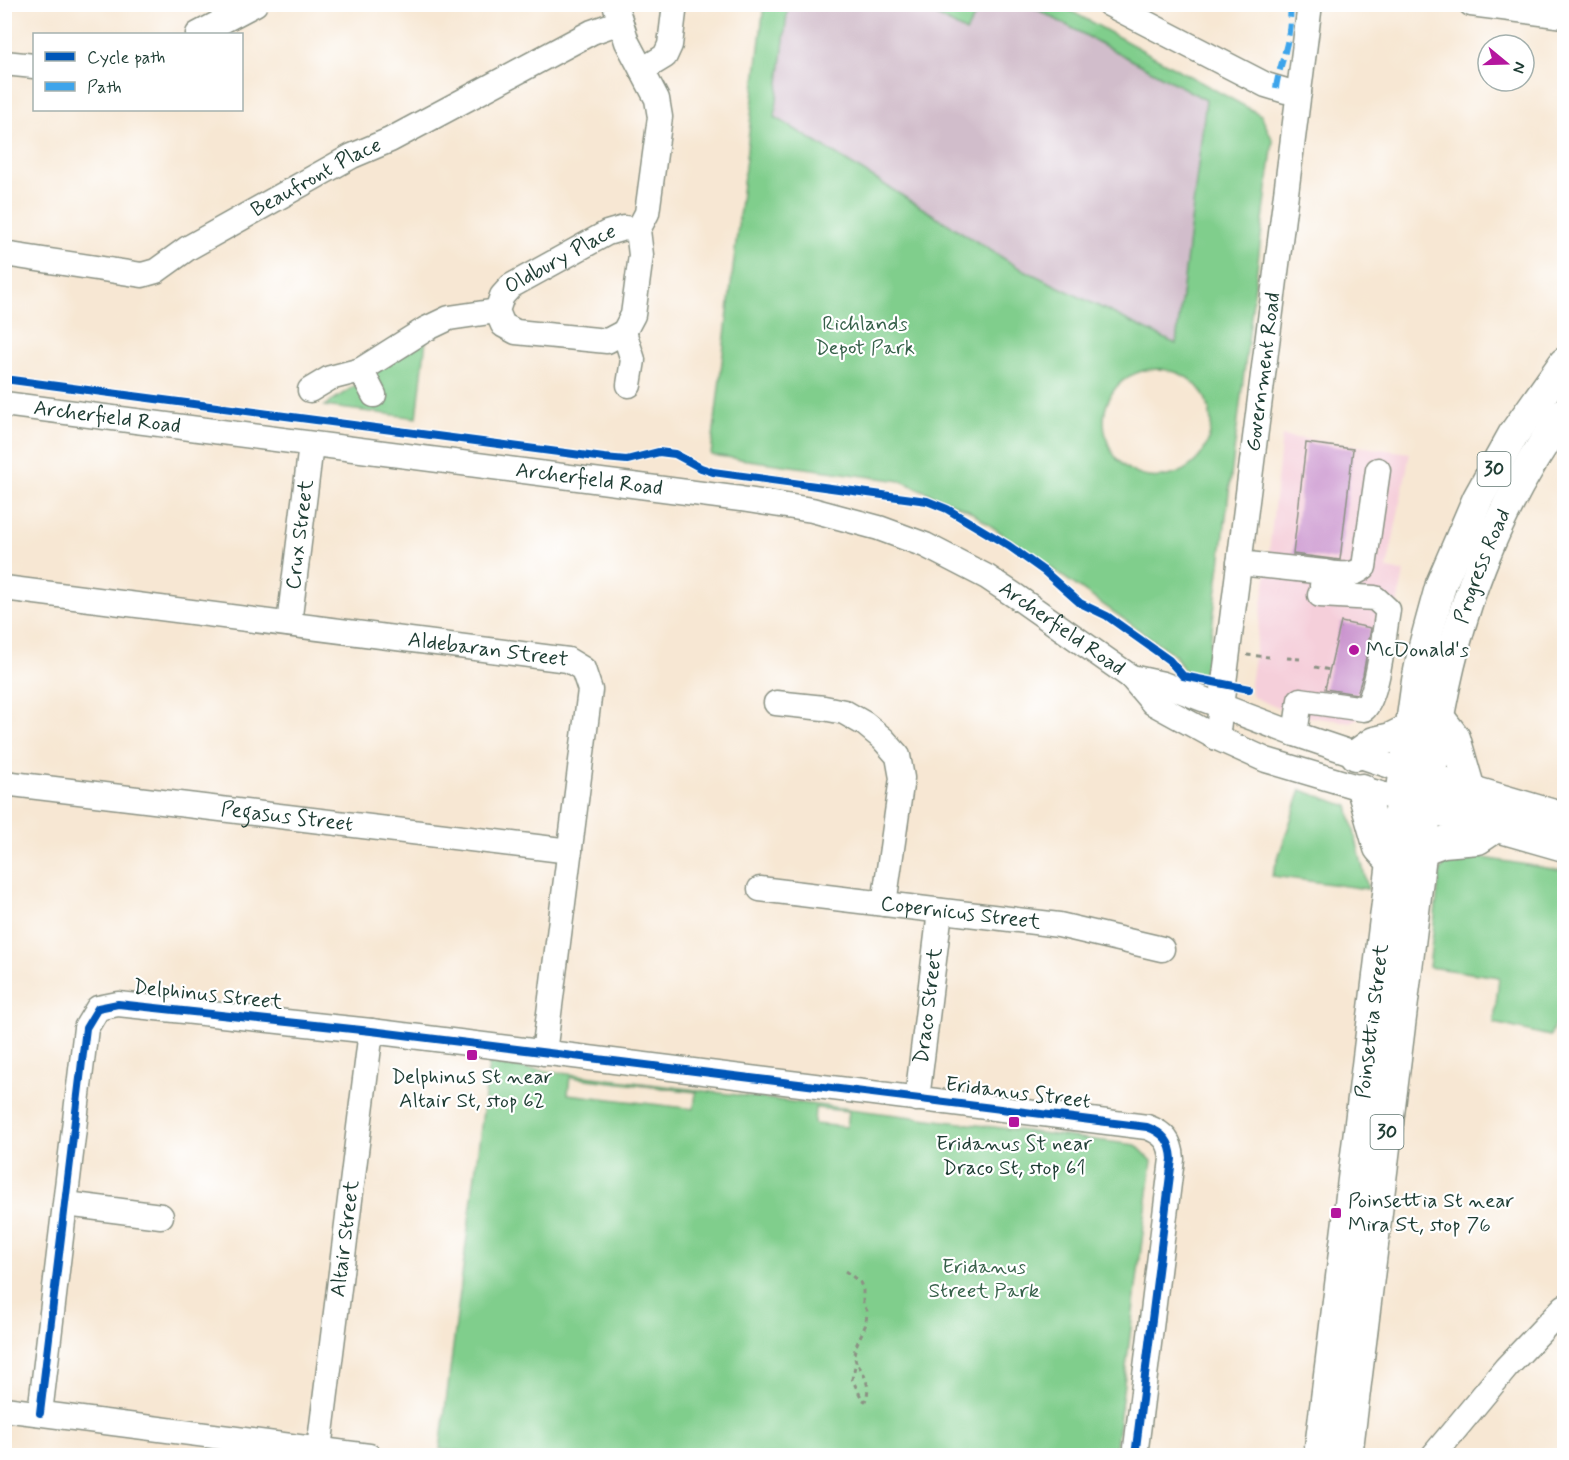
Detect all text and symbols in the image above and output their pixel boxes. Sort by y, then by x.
legend [33,33,243,111]
north arrow [1476,33,1536,93]
text: Cycle path [87,46,165,70]
text: N [1507,59,1530,76]
text: Path [87,76,122,100]
street label: Beaufront Place [246,131,386,224]
street label: Oldbury Place [500,217,619,301]
street label: Government Road [1239,291,1287,453]
park label: Richlands Depot Park [815,310,915,362]
street label: Archerfield Road [32,394,182,441]
road number: 30 [1478,452,1510,486]
street label: Archerfield Road [514,456,664,503]
street label: Crux Street [279,477,321,591]
street label: Progress Road [1448,504,1518,627]
street label: Archerfield Road [993,575,1130,682]
street label: Aldebaran Street [406,626,570,674]
place label: McDonald's [1366,636,1469,664]
marker: McDonald's [1347,643,1361,657]
street label: Pegasus Street [219,795,355,839]
street label: Copernicus Street [879,890,1043,937]
street label: Poinsettia Street [1349,942,1396,1100]
street label: Draco Street [907,945,949,1065]
street label: Delphinus Street [132,973,285,1017]
marker: Delphinus St near Altair St, stop 62 [465,1048,479,1062]
place label: Delphinus St near Altair St, stop 62 [391,1063,553,1115]
street label: Eridanus Street [944,1070,1092,1116]
marker: Eridanus St near Draco St, stop 61 [1007,1115,1021,1129]
road number: 30 [1370,1115,1404,1149]
place label: Eridanus St near Draco St, stop 61 [936,1130,1092,1182]
street label: Altair Street [324,1178,366,1299]
place label: Poinsettia St near Mira St, stop 76 [1348,1187,1514,1239]
marker: Poinsettia St near Mira St, stop 76 [1329,1206,1343,1220]
park label: Eridanus Street Park [929,1253,1040,1305]

